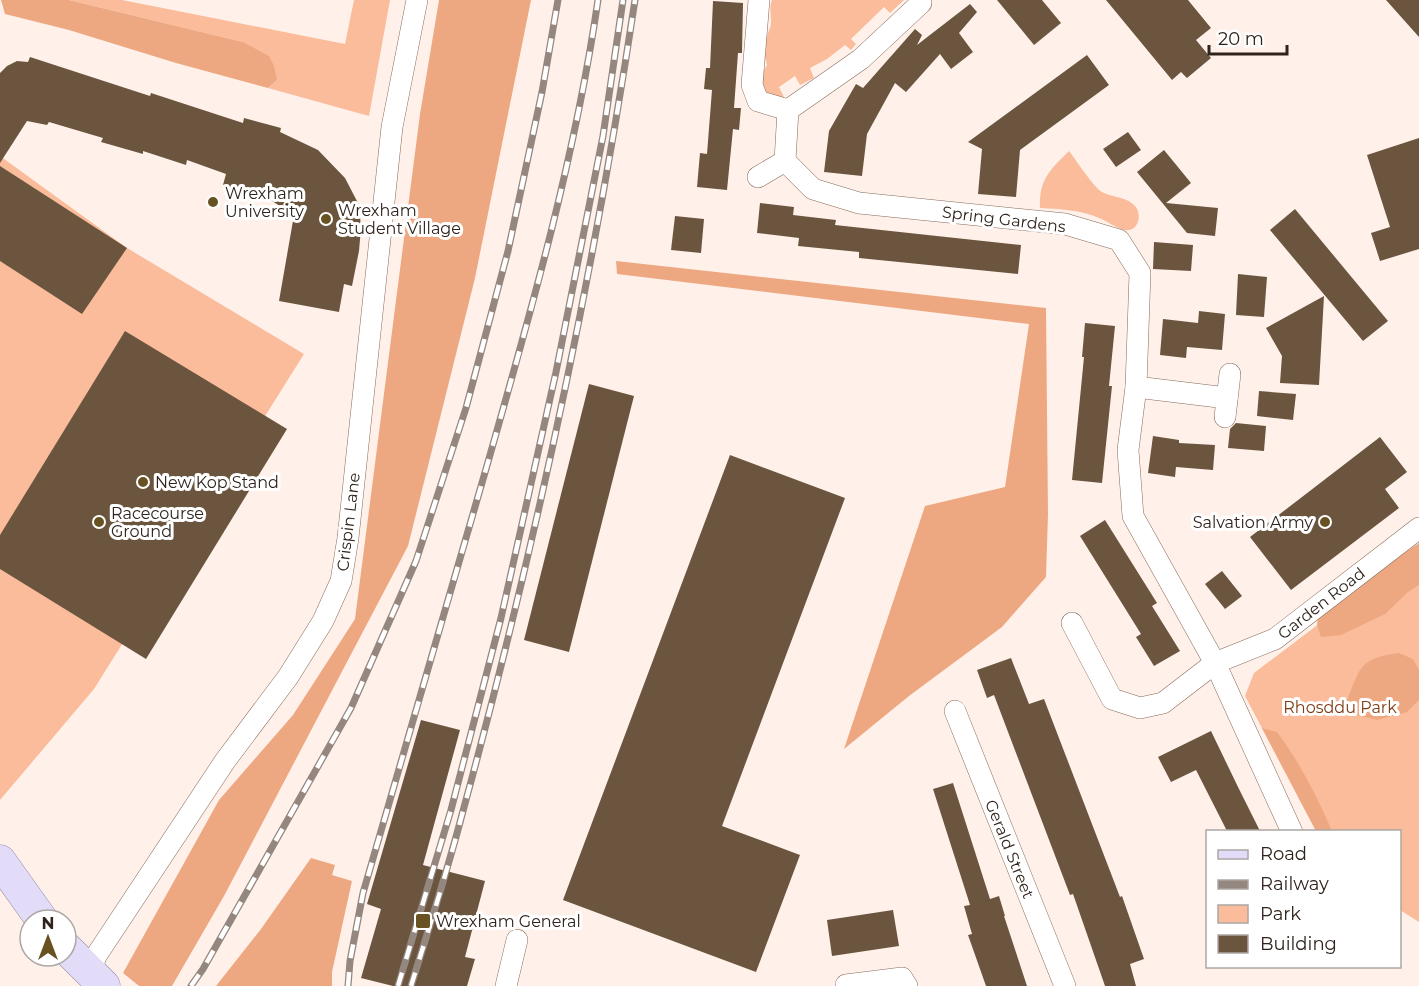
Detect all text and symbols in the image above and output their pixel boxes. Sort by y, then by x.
scale bar [1209,18,1287,56]
text: 20 m [1218,28,1264,50]
place label: Wrexham University [225,184,304,221]
marker: Wrexham University [206,195,220,209]
place label: Wrexham Student Village [338,201,461,238]
street label: Spring Gardens [941,202,1067,237]
marker: Wrexham Student Village [319,212,333,226]
street label: Crispin Lane [333,472,364,572]
place label: New Kop Stand [155,473,279,492]
marker: New Kop Stand [136,475,150,489]
place label: Racecourse Ground [111,504,204,541]
place label: Salvation Army [1193,513,1313,532]
marker: Racecourse Ground [92,515,106,529]
marker: Salvation Army [1318,515,1332,529]
street label: Garden Road [1274,563,1369,643]
park label: Rhosddu Park [1283,698,1397,717]
street label: Gerald Street [981,797,1038,902]
legend [1206,830,1401,968]
text: Road [1260,843,1307,865]
text: Railway [1260,873,1329,895]
text: Park [1260,903,1301,925]
north arrow [18,908,78,968]
marker: Wrexham General [414,912,432,930]
place label: Wrexham General [436,912,581,931]
text: N [42,914,54,933]
text: Building [1260,933,1337,955]

